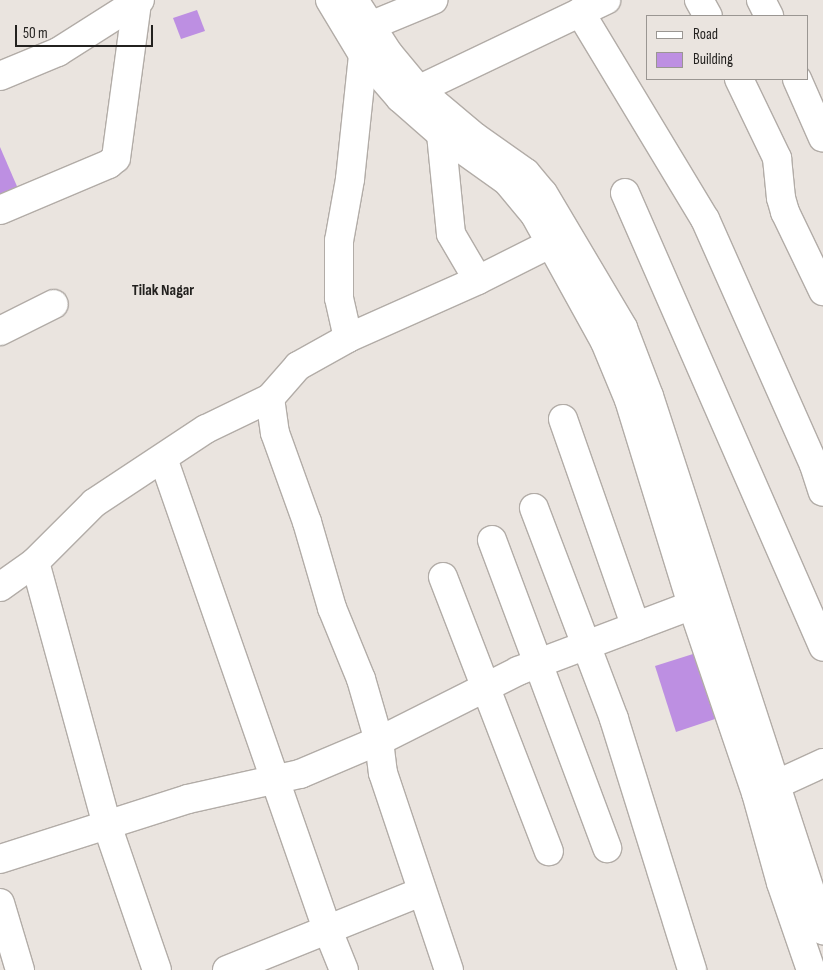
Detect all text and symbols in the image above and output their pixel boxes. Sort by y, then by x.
scale bar [18,15,155,47]
legend [646,15,808,80]
text: 50 m [23,24,48,43]
text: Road [693,25,718,44]
text: Building [693,50,733,69]
district label: Tilak Nagar [132,281,194,301]

